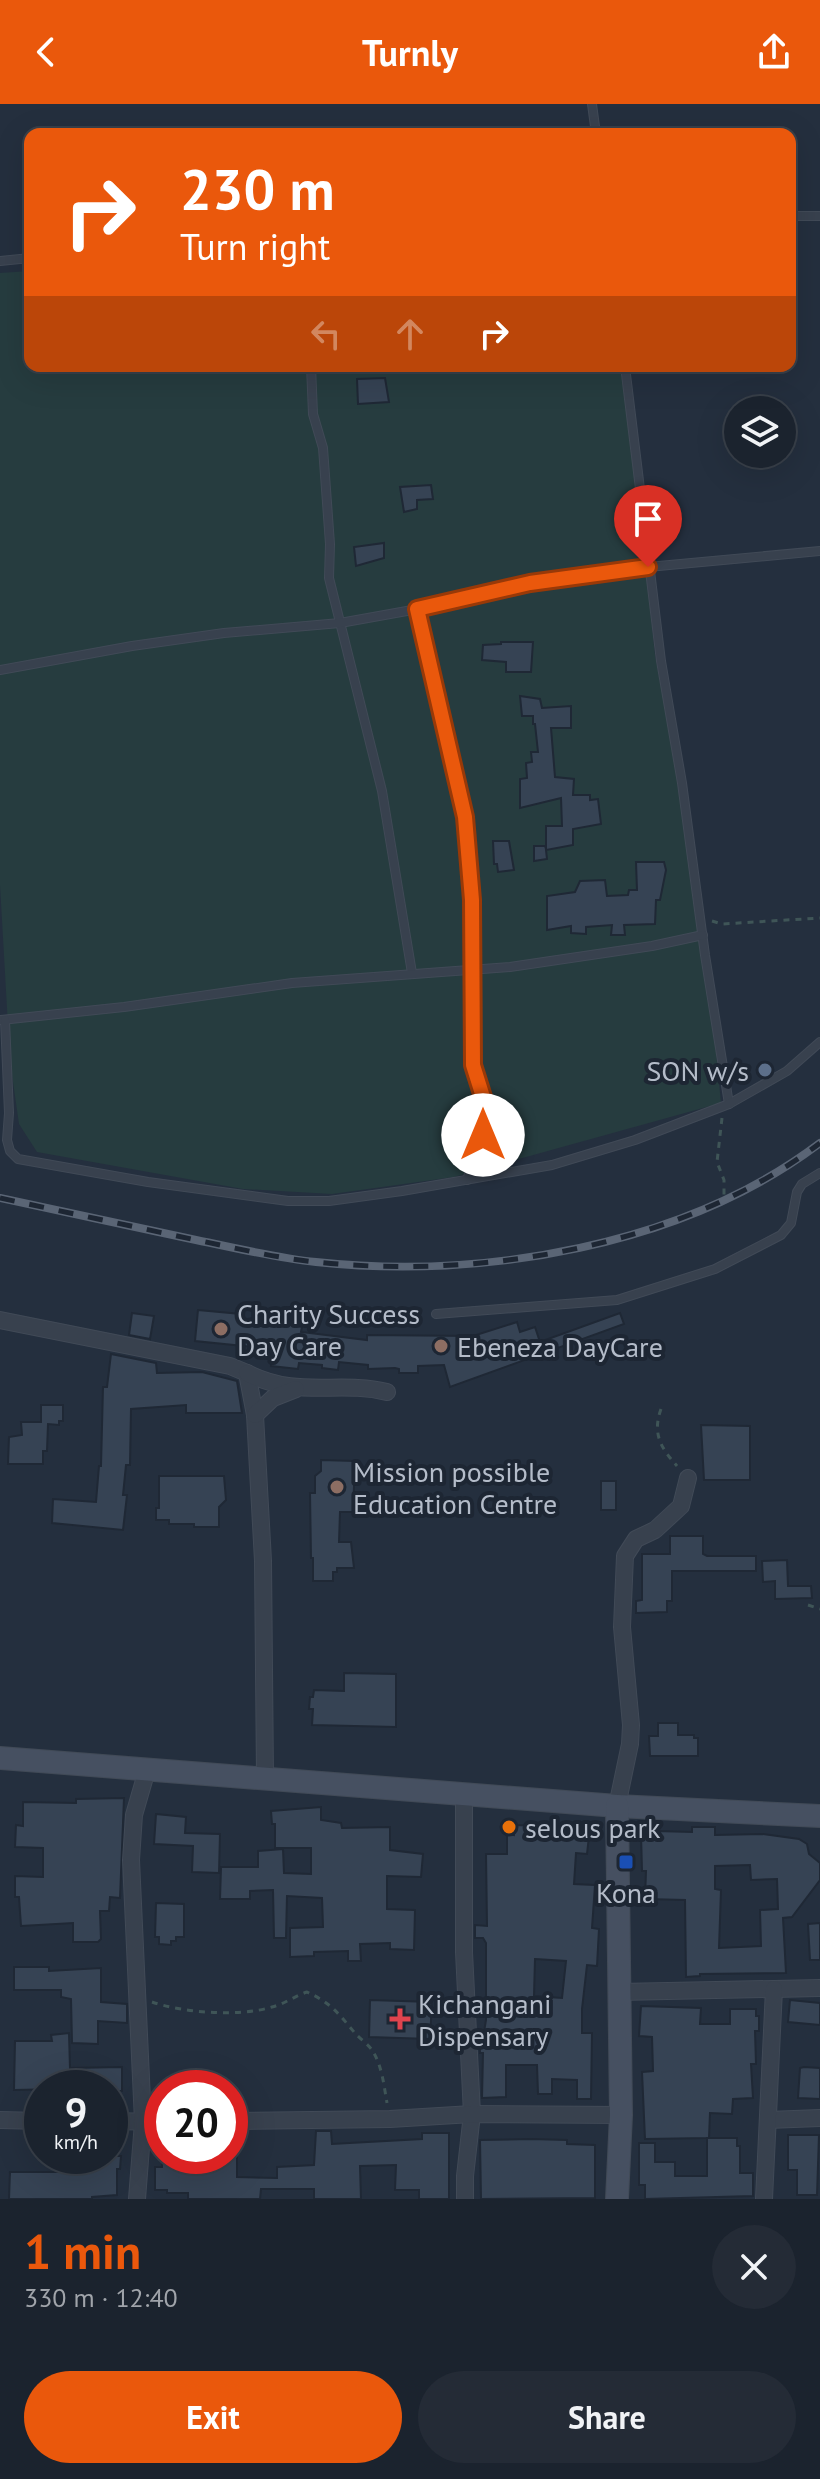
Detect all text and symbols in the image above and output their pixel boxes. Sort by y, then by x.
text: Turnly [362,29,458,76]
icon: back [24,30,68,74]
icon: share [752,30,796,74]
text: 230 m [180,153,335,225]
icon: right [48,160,152,264]
text: Turn right [180,223,330,270]
icon: left [304,312,348,356]
icon: ahead [388,312,432,356]
icon: right [472,312,516,356]
map controls [724,396,796,468]
button: layers [724,396,796,468]
pin [614,485,682,567]
icon: arrive [626,497,670,541]
place label: SON w/s [646,1052,749,1089]
marker: SON w/s [756,1061,774,1079]
position arrow [441,1093,525,1177]
place label: Charity Success Day Care [237,1295,420,1364]
marker: Charity Success Day Care [212,1320,230,1338]
place label: Ebeneza DayCare [457,1328,663,1365]
marker: Ebeneza DayCare [432,1337,450,1355]
place label: Mission possible Education Centre [353,1453,557,1522]
marker: Mission possible Education Centre [328,1478,346,1496]
place label: selous park [525,1809,661,1846]
marker: selous park [500,1818,518,1836]
marker: Kona [617,1853,635,1871]
place label: Kona [596,1874,656,1911]
place label: Kichangani Dispensary [418,1985,551,2054]
marker: Kichangani Dispensary [389,2008,411,2030]
speed limit sign: 20 [144,2070,248,2174]
text: 9 [65,2086,87,2138]
text: km/h [54,2129,98,2155]
text: 1 min [24,2220,141,2282]
button: close [712,2225,796,2309]
text: 330 m · 12:40 [24,2281,178,2314]
button: Exit [24,2371,402,2463]
button: Share [418,2371,796,2463]

